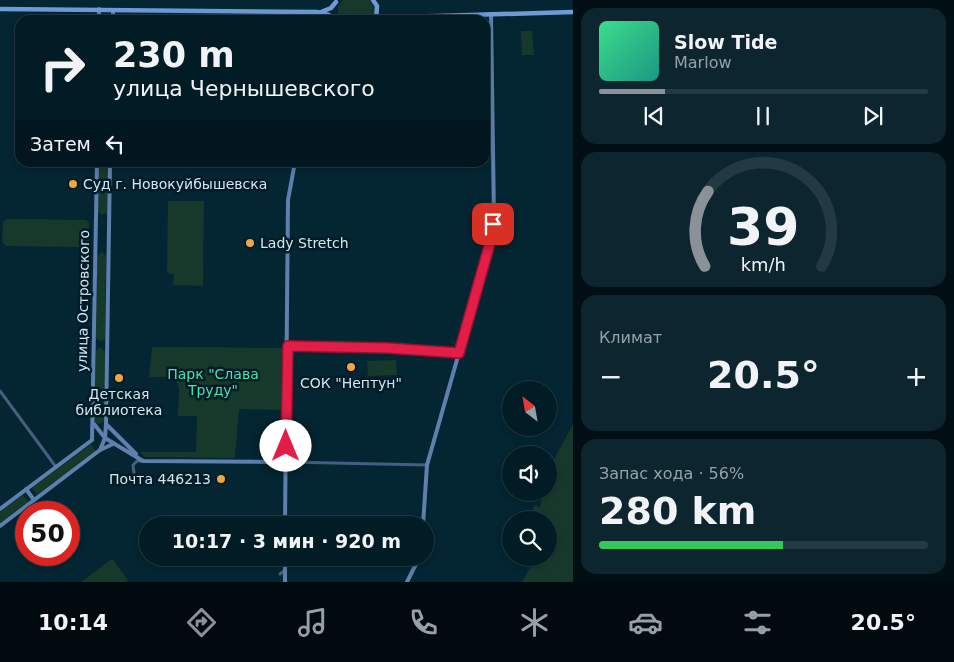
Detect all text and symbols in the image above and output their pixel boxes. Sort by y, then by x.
text: Slow Tide [674,31,777,53]
icon: right [30,35,95,100]
text: 230 m [113,35,235,75]
text: Marlow [674,53,732,72]
text: улица Чернышевского [113,76,375,101]
icon: previous [640,102,668,130]
icon: pause [749,102,777,130]
icon: next [859,102,887,130]
icon: left [101,130,129,158]
text: Затем [30,133,91,155]
place label: Суд г. Новокуйбышевска [83,176,267,192]
marker: Суд г. Новокуйбышевска [67,178,79,190]
text: 39 [727,197,800,257]
pin [472,203,514,245]
icon: arrive [479,210,507,238]
street label: улица Островского [74,230,92,372]
place label: Lady Stretch [260,235,349,251]
marker: Lady Stretch [244,237,256,249]
text: km/h [741,254,786,275]
text: Климат [599,328,662,347]
text: 20.5° [707,353,820,397]
text: − [599,360,622,393]
text: + [905,360,928,393]
marker: СОК "Нептун" [345,361,357,373]
park label: Парк "Слава Труду" [167,366,259,398]
marker: Детская библиотека [113,372,125,384]
place label: СОК "Нептун" [300,375,402,391]
north arrow [502,381,558,436]
map controls [502,381,557,566]
place label: Детская библиотека [76,386,162,418]
position arrow [259,419,311,471]
button: sound [502,446,557,501]
text: Запас хода · 56% [599,464,744,483]
place label: Почта 446213 [109,471,211,487]
marker: Почта 446213 [215,473,227,485]
text: 280 km [599,489,756,533]
speed limit sign: 50 [15,501,80,566]
button: search [502,511,557,566]
text: 10:17 · 3 мин · 920 m [172,530,401,552]
icon: directions [184,605,219,640]
icon: music [295,605,330,640]
icon: phone [406,605,441,640]
icon: climate [517,605,552,640]
icon: car [628,605,663,640]
icon: filters [740,605,775,640]
text: 10:14 [38,610,108,635]
text: 20.5° [851,610,916,635]

